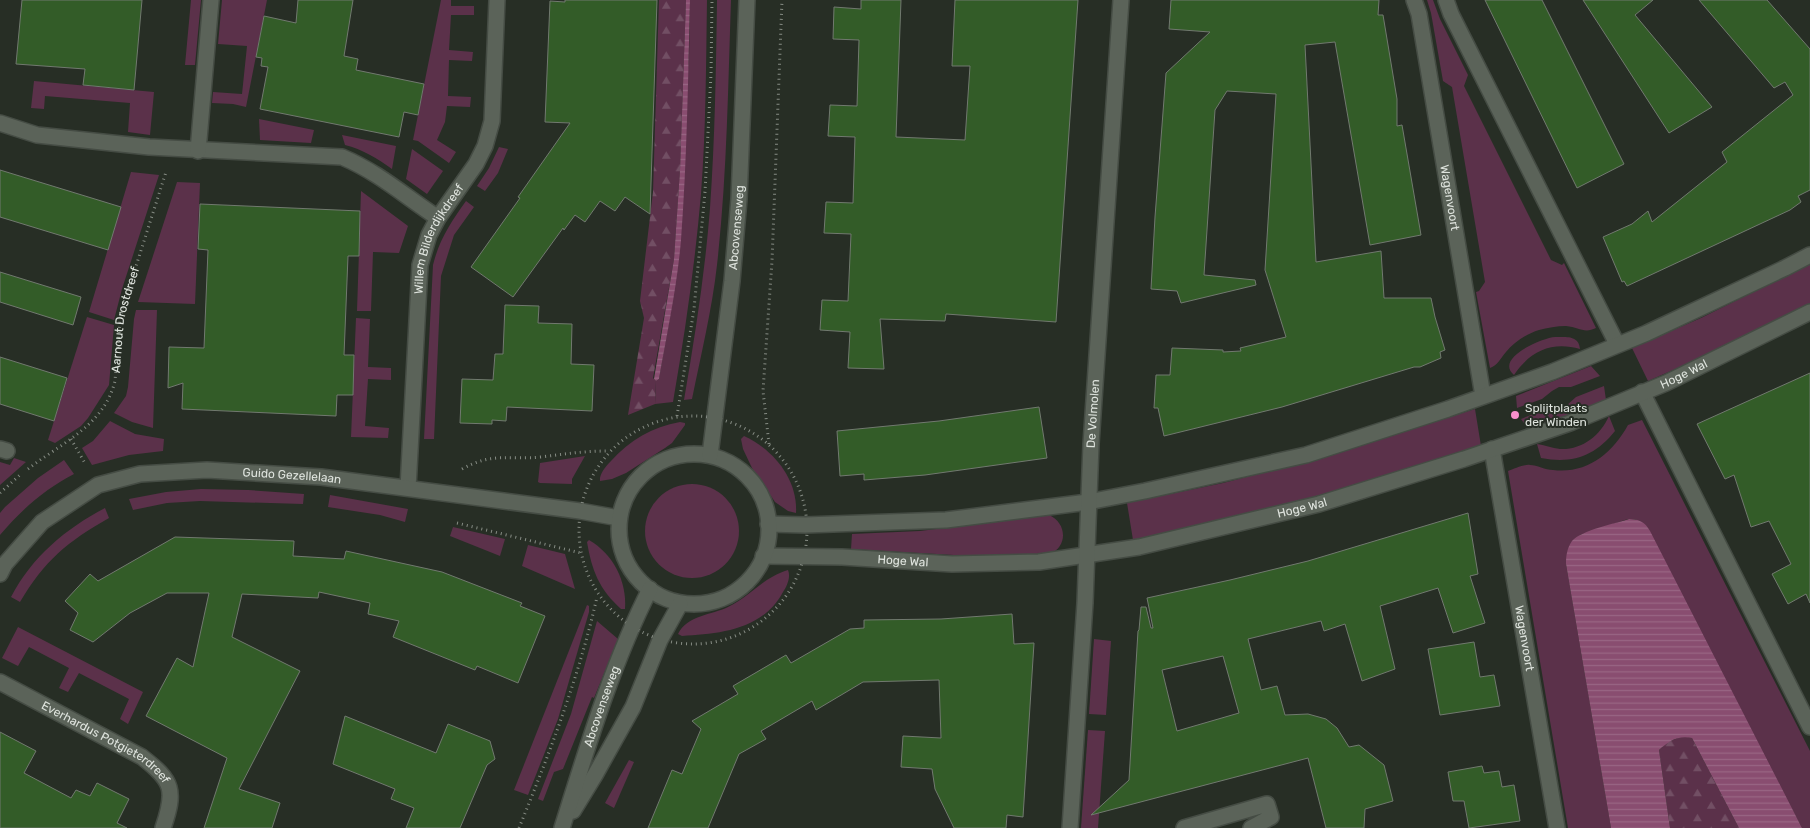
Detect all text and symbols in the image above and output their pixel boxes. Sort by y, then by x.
street label: Wagenvoort [1437,164,1462,232]
street label: Willem Bilderdijkdreef [411,181,467,294]
street label: Abcovenseweg [726,185,747,271]
street label: Aarnout Drostdreef [109,265,142,374]
street label: Hoge Wal [1658,357,1710,392]
street label: De Volmolen [1084,379,1102,448]
place label: Splijtplaats der Winden [1525,401,1587,429]
marker: Splijtplaats der Winden [1509,409,1521,421]
street label: Guido Gezellelaan [242,465,342,487]
street label: Hoge Wal [1276,495,1329,521]
street label: Hoge Wal [877,552,929,569]
street label: Wagenvoort [1512,604,1537,672]
street label: Abcovenseweg [581,664,622,749]
street label: Everhardus Potgieterdreef [39,698,173,786]

